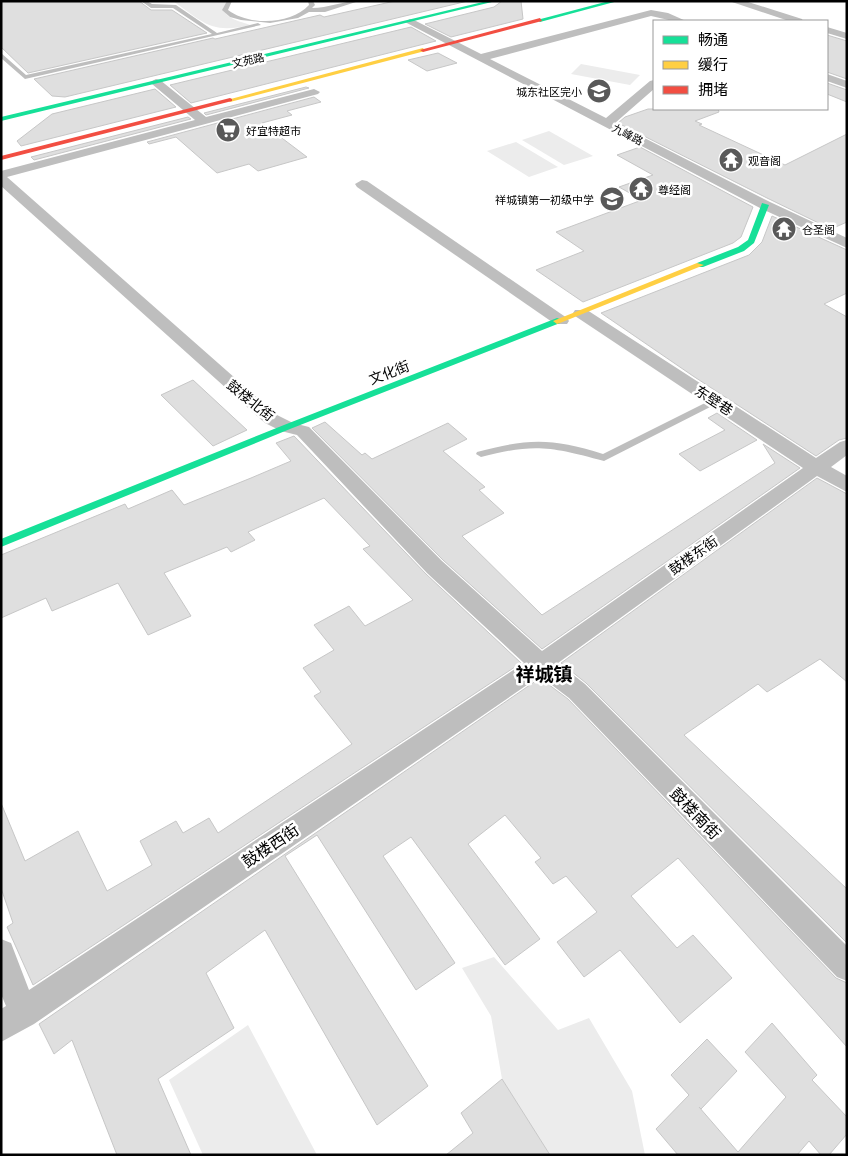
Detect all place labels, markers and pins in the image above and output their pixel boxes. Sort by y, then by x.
school or university icon: 城东社区完小 [586,78,612,104]
place label: 城东社区完小 [516,85,582,98]
supermarket icon: 好宜特超市 [215,117,241,143]
place label: 好宜特超市 [246,124,301,137]
temple icon: 观音阁 [718,147,744,173]
place label: 观音阁 [748,154,781,167]
temple icon: 尊经阁 [628,176,654,202]
place label: 尊经阁 [658,183,691,196]
school or university icon: 祥城镇第一初级中学 [599,186,625,212]
place label: 祥城镇第一初级中学 [495,193,594,206]
temple icon: 仓圣阁 [771,216,797,242]
place label: 仓圣阁 [802,223,835,236]

